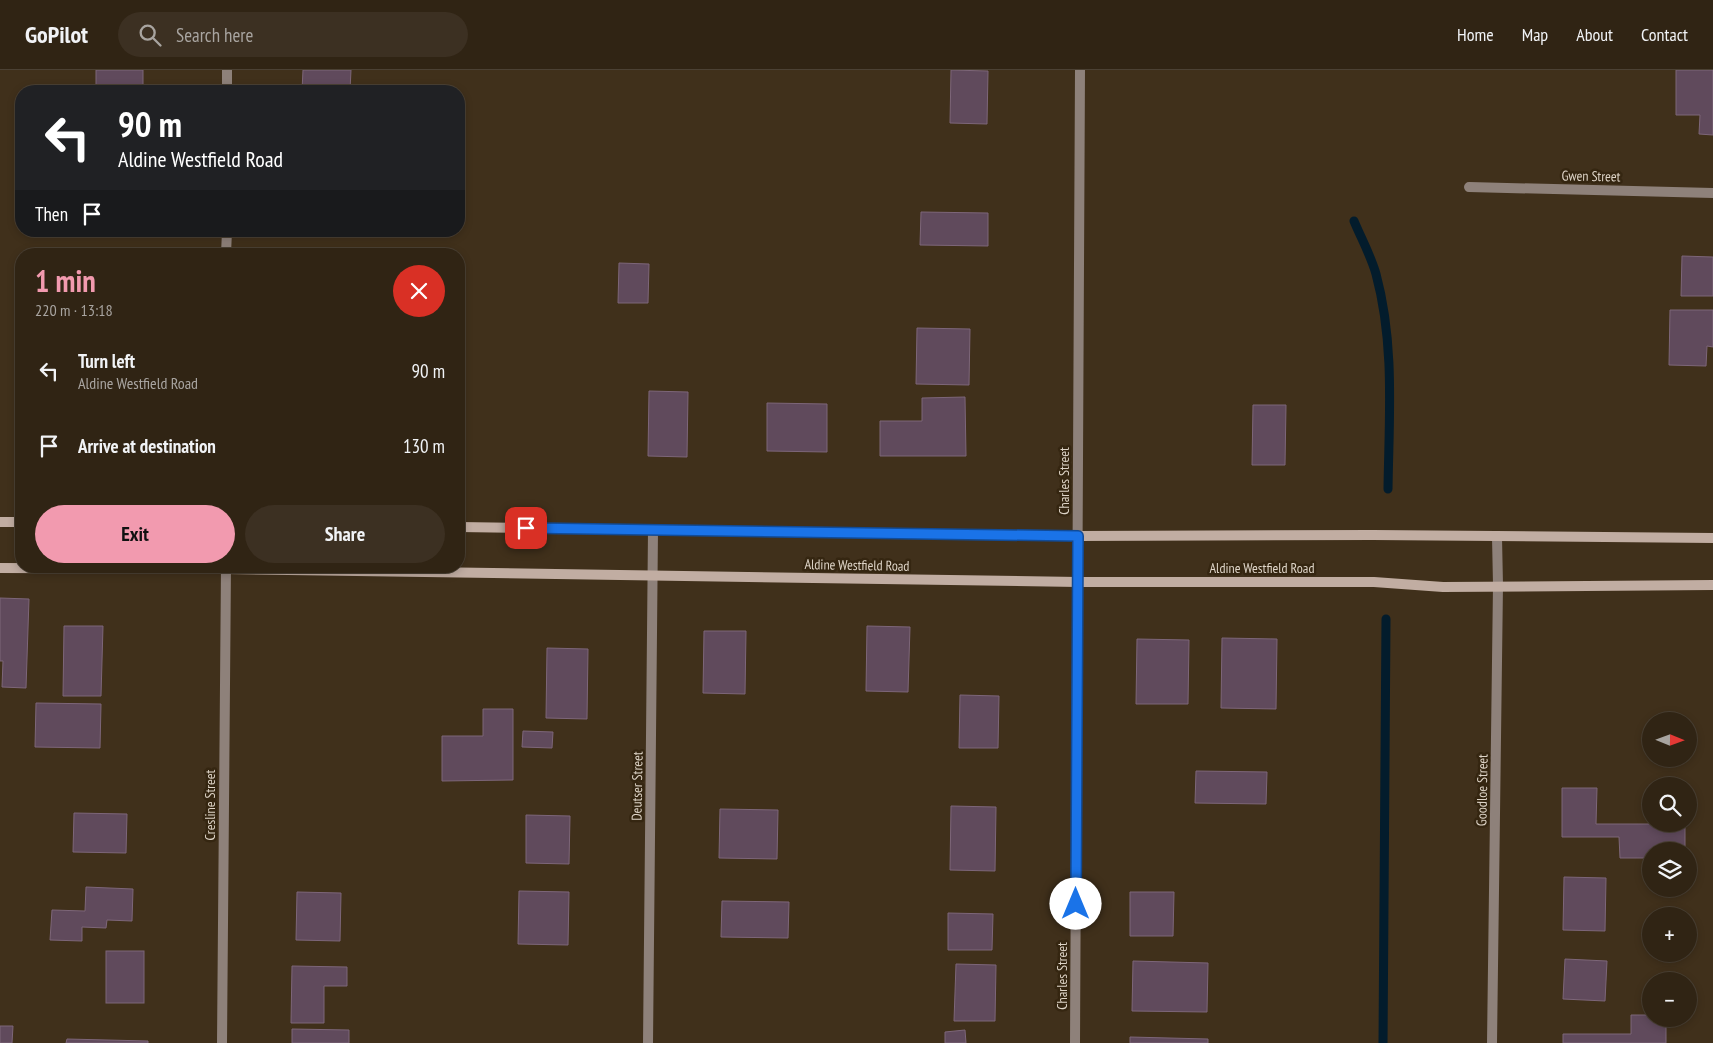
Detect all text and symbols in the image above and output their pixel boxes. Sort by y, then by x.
search box [118,12,468,57]
text: GoPilot [25,19,88,50]
icon: search [136,21,164,49]
text: Search here [176,23,253,47]
text: Home [1457,23,1494,46]
text: Map [1522,23,1548,46]
text: About [1576,23,1613,46]
text: Contact [1641,23,1688,46]
text: 90 m [118,101,182,147]
icon: left [35,105,100,170]
text: Aldine Westfield Road [118,145,283,173]
street label: Gwen Street [1561,166,1621,186]
icon: arrive [78,200,106,228]
text: Then [35,202,68,226]
text: 1 min [35,261,96,300]
button: close [393,265,445,317]
text: 220 m · 13:18 [35,300,113,320]
text: Turn left [78,349,135,373]
icon: left [35,357,63,385]
text: 90 m [412,359,445,383]
text: Aldine Westfield Road [78,373,198,393]
icon: arrive [35,432,63,460]
text: Arrive at destination [78,434,216,458]
text: 130 m [403,434,445,458]
street label: Charles Street [1055,447,1073,515]
button: Exit [35,505,235,563]
button: Share [245,505,445,563]
pin [505,507,547,549]
icon: arrive [512,514,540,542]
street label: Aldine Westfield Road [804,555,910,575]
street label: Aldine Westfield Road [1210,559,1315,577]
north arrow [1642,712,1698,768]
map controls [1642,712,1697,1027]
street label: Deutser Street [627,751,647,821]
street label: Goodloe Street [1472,754,1492,826]
street label: Cresline Street [201,769,219,840]
button: search [1642,777,1697,832]
button: layers [1642,842,1697,897]
position arrow [1049,877,1101,929]
button: + [1642,907,1697,962]
street label: Charles Street [1053,942,1071,1010]
button: − [1642,972,1697,1027]

